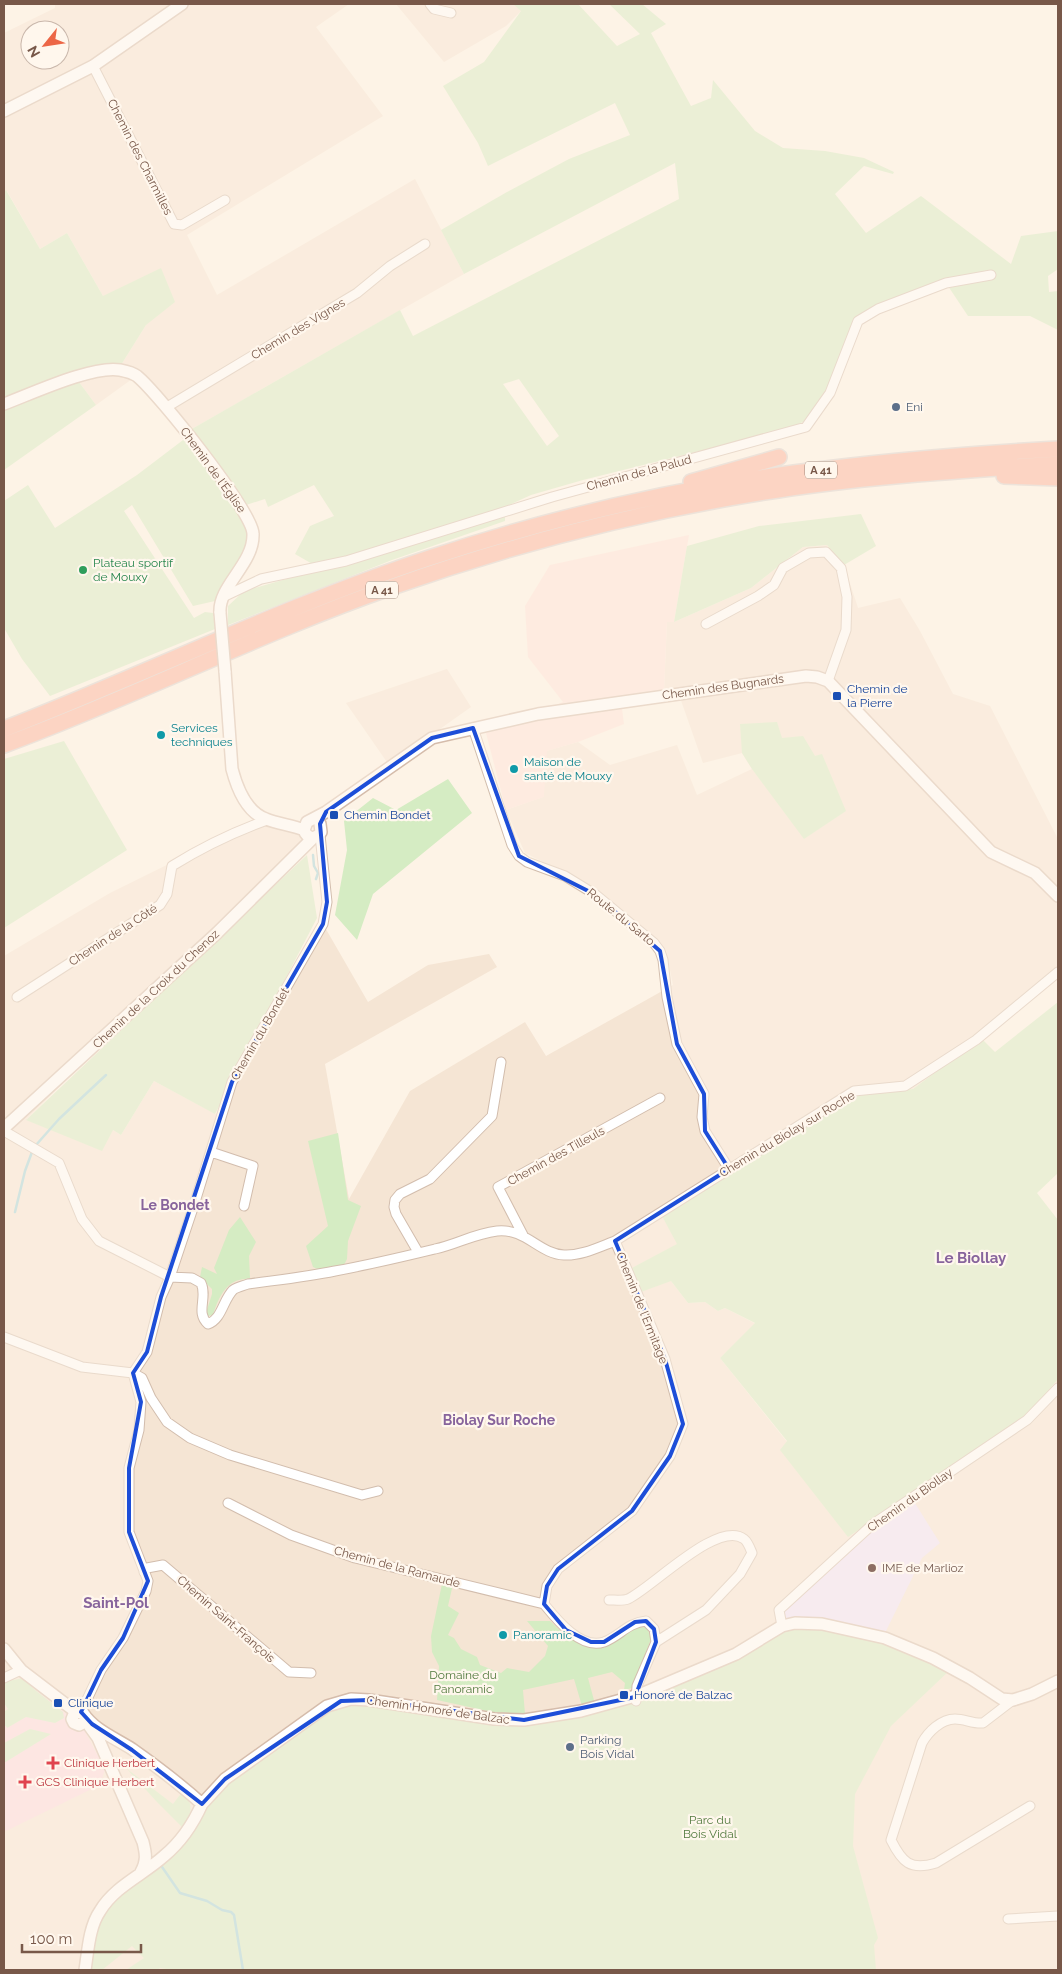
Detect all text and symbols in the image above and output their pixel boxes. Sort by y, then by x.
north arrow [20,20,70,70]
text: N [24,43,43,60]
street label: Chemin des Charmilles [105,97,175,218]
street label: Chemin des Vignes [249,295,348,363]
place label: Eni [906,400,923,414]
marker: Eni [890,401,902,413]
street label: Chemin de l'Église [177,425,249,515]
street label: Chemin de la Palud [585,452,693,494]
road number: A 41 [805,462,837,478]
place label: Plateau sportif de Mouxy [93,556,174,584]
marker: Plateau sportif de Mouxy [77,564,89,576]
road number: A 41 [366,582,398,598]
street label: Chemin des Bugnards [661,672,785,702]
place label: Chemin de la Pierre [847,682,907,710]
marker: Chemin de la Pierre [831,690,843,702]
place label: Services techniques [171,721,233,749]
marker: Services techniques [155,729,167,741]
place label: Maison de santé de Mouxy [524,755,613,783]
marker: Maison de santé de Mouxy [508,763,520,775]
place label: Chemin Bondet [344,808,431,822]
marker: Chemin Bondet [328,809,340,821]
street label: Route du Sarto [584,886,658,948]
street label: Chemin de la Côté [66,901,160,969]
street label: Chemin de la Croix du Chenoz [90,927,222,1051]
street label: Chemin du Bondet [228,985,292,1083]
street label: Chemin du Biolay sur Roche [717,1088,857,1180]
street label: Chemin des Tilleuls [505,1123,607,1188]
district label: Le Bondet [140,1197,210,1213]
district label: Le Biollay [936,1249,1007,1267]
street label: Chemin de l'Ermitage [613,1250,671,1366]
district label: Biolay Sur Roche [443,1412,556,1428]
street label: Chemin du Biollay [865,1465,956,1535]
street label: Chemin de la Ramaude [332,1543,462,1591]
place label: IME de Marlioz [882,1561,964,1575]
marker: IME de Marlioz [866,1562,878,1574]
street label: Chemin Saint-François [174,1573,278,1665]
district label: Saint-Pol [83,1594,149,1612]
place label: Panoramic [513,1628,572,1642]
marker: Panoramic [497,1629,509,1641]
park label: Domaine du Panoramic [429,1668,497,1696]
place label: Honoré de Balzac [634,1688,733,1702]
marker: Honoré de Balzac [618,1689,630,1701]
street label: Chemin Honoré de Balzac [365,1693,511,1727]
place label: Clinique [68,1696,113,1710]
marker: Clinique [52,1697,64,1709]
place label: Parking Bois Vidal [580,1733,635,1761]
marker: Parking Bois Vidal [564,1741,576,1753]
marker: Clinique Herbert [46,1756,60,1770]
place label: Clinique Herbert [64,1756,155,1770]
marker: GCS Clinique Herbert [18,1775,32,1789]
place label: GCS Clinique Herbert [36,1775,154,1789]
park label: Parc du Bois Vidal [683,1813,738,1841]
scale bar [22,1922,141,1954]
text: 100 m [30,1930,72,1948]

